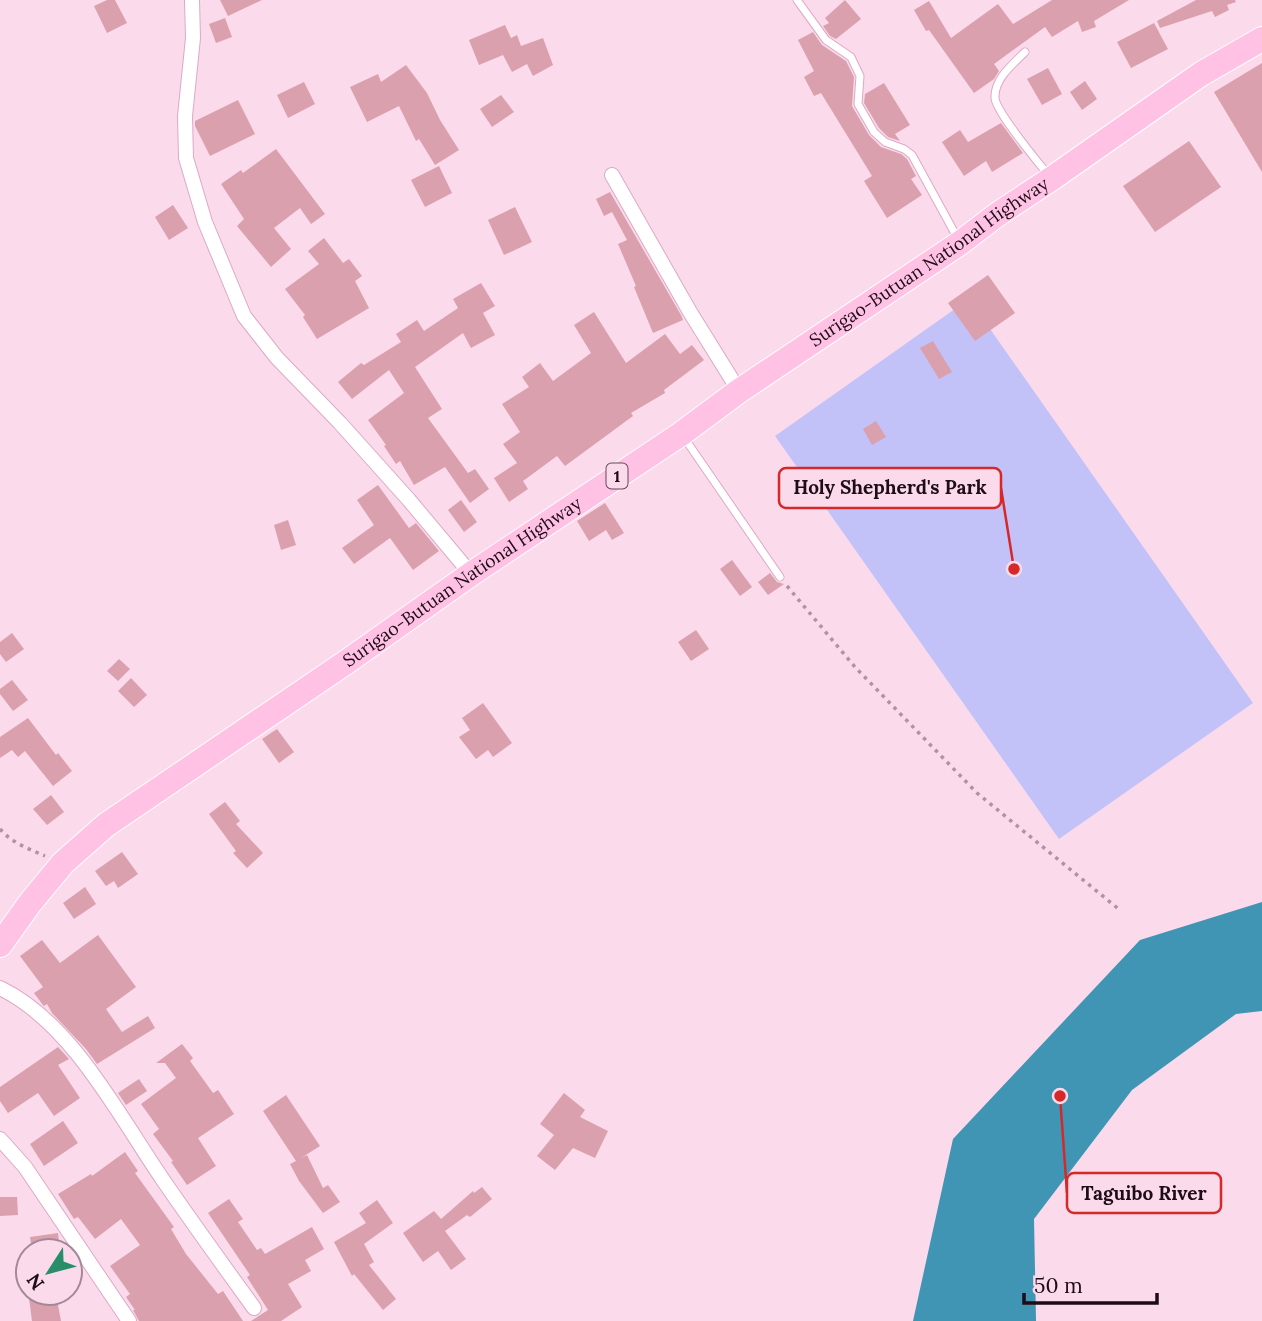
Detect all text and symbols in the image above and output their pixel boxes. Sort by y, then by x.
street label: Surigao-Butuan National Highway [805,172,1053,352]
road number: 1 [606,463,628,489]
callout: Holy Shepherd's Park [779,468,1001,508]
text: Holy Shepherd's Park [793,475,987,499]
street label: Surigao-Butuan National Highway [338,491,586,672]
callout: Taguibo River [1067,1173,1221,1213]
text: Taguibo River [1081,1181,1207,1205]
north arrow [14,1237,84,1307]
scale bar [1024,1262,1157,1306]
text: N [21,1269,49,1295]
text: 50 m [1034,1272,1083,1299]

